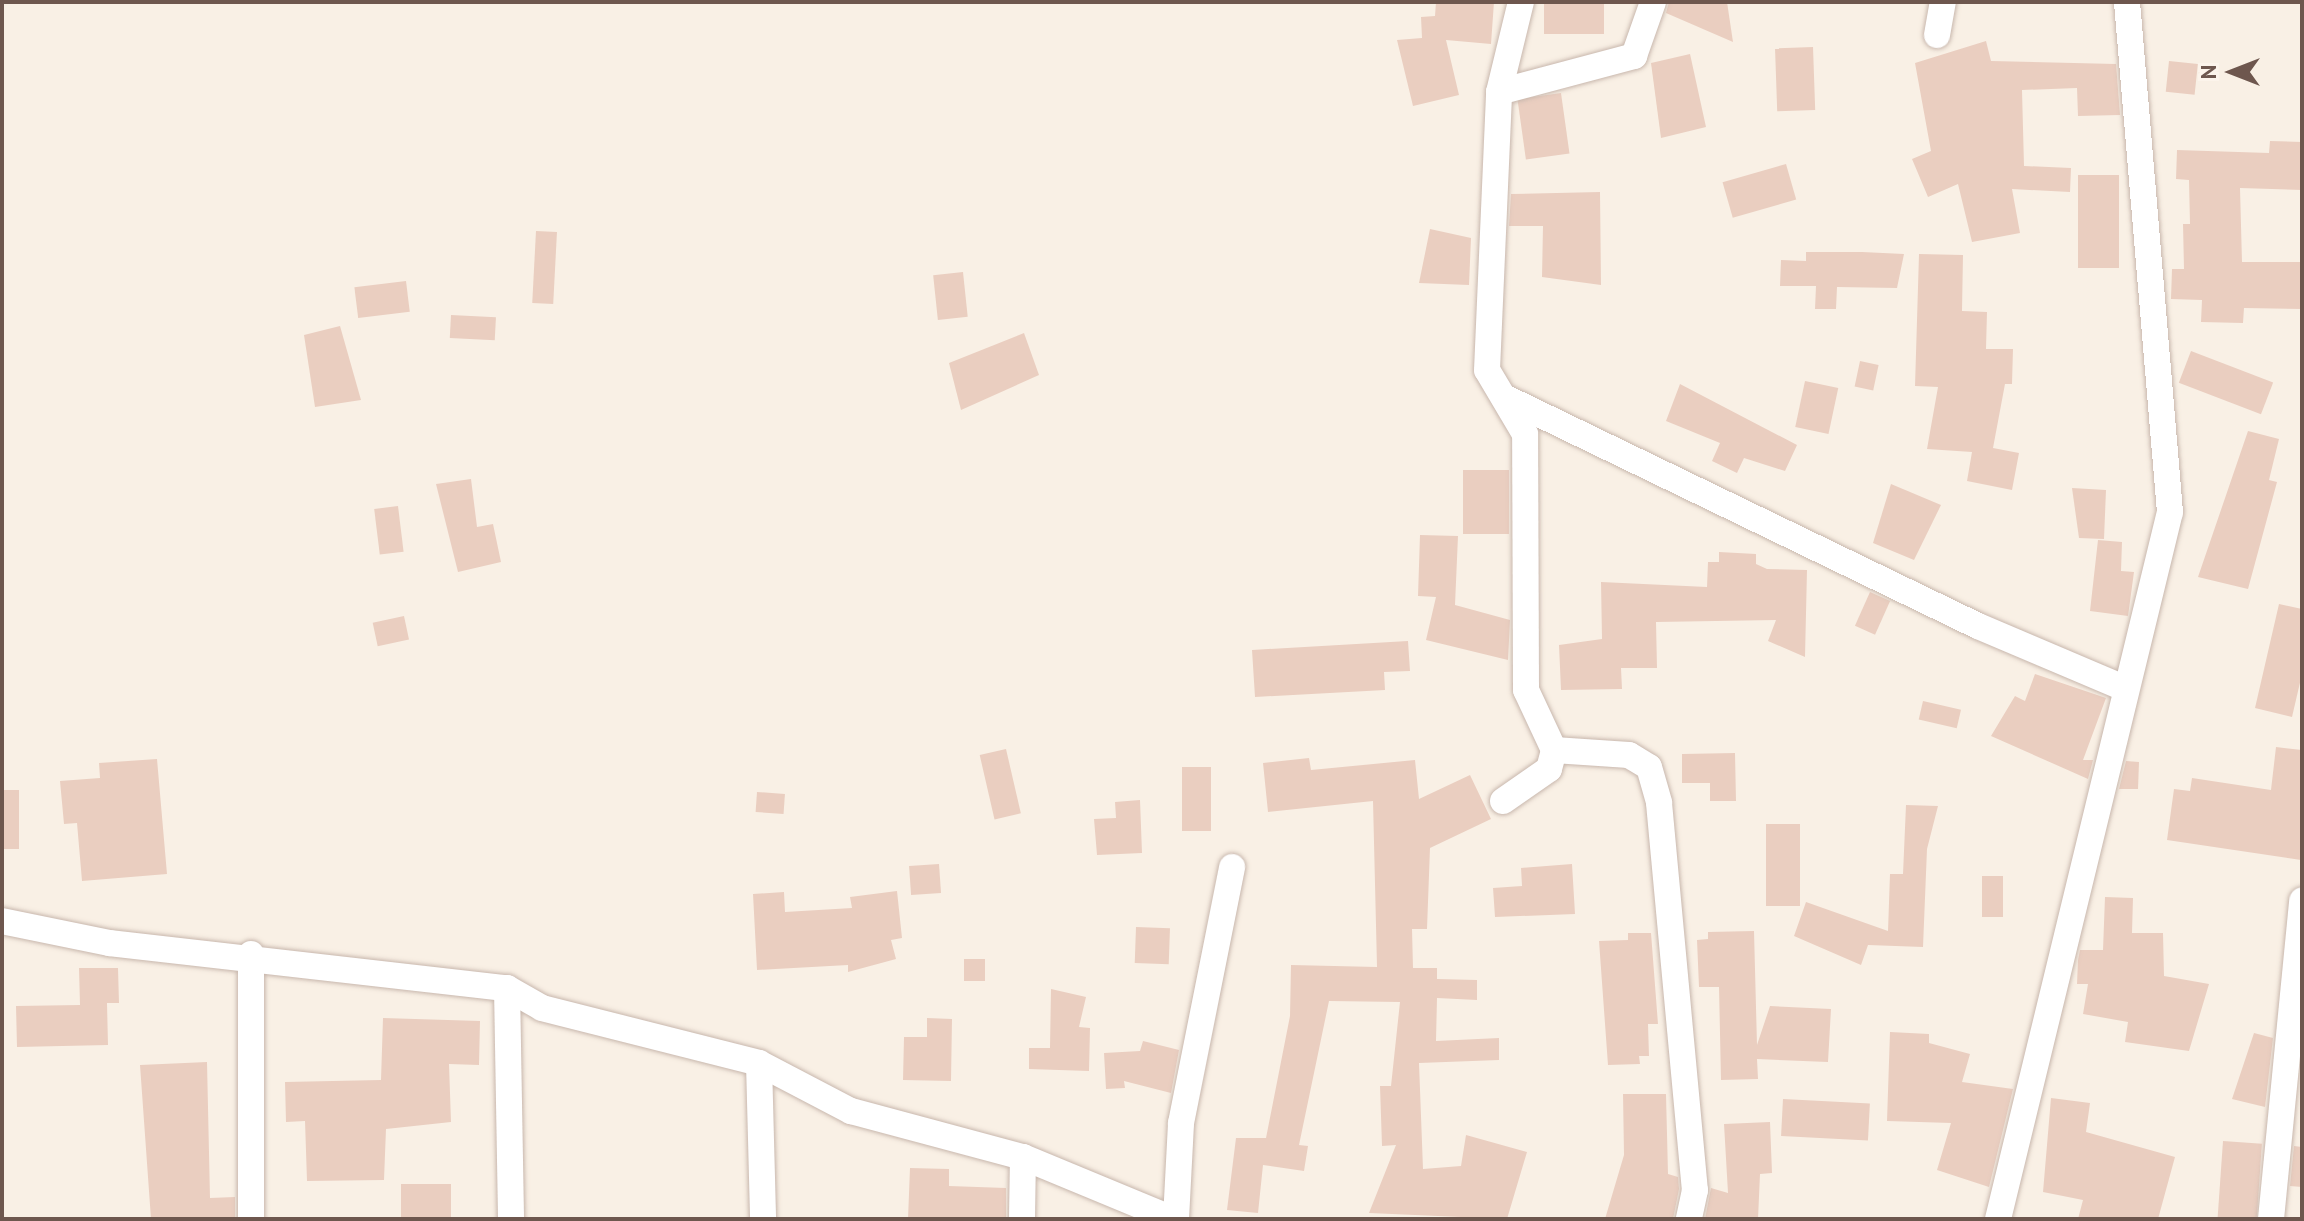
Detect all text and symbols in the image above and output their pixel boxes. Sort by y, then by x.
north arrow [2192,32,2272,112]
text: N [2194,65,2222,79]

